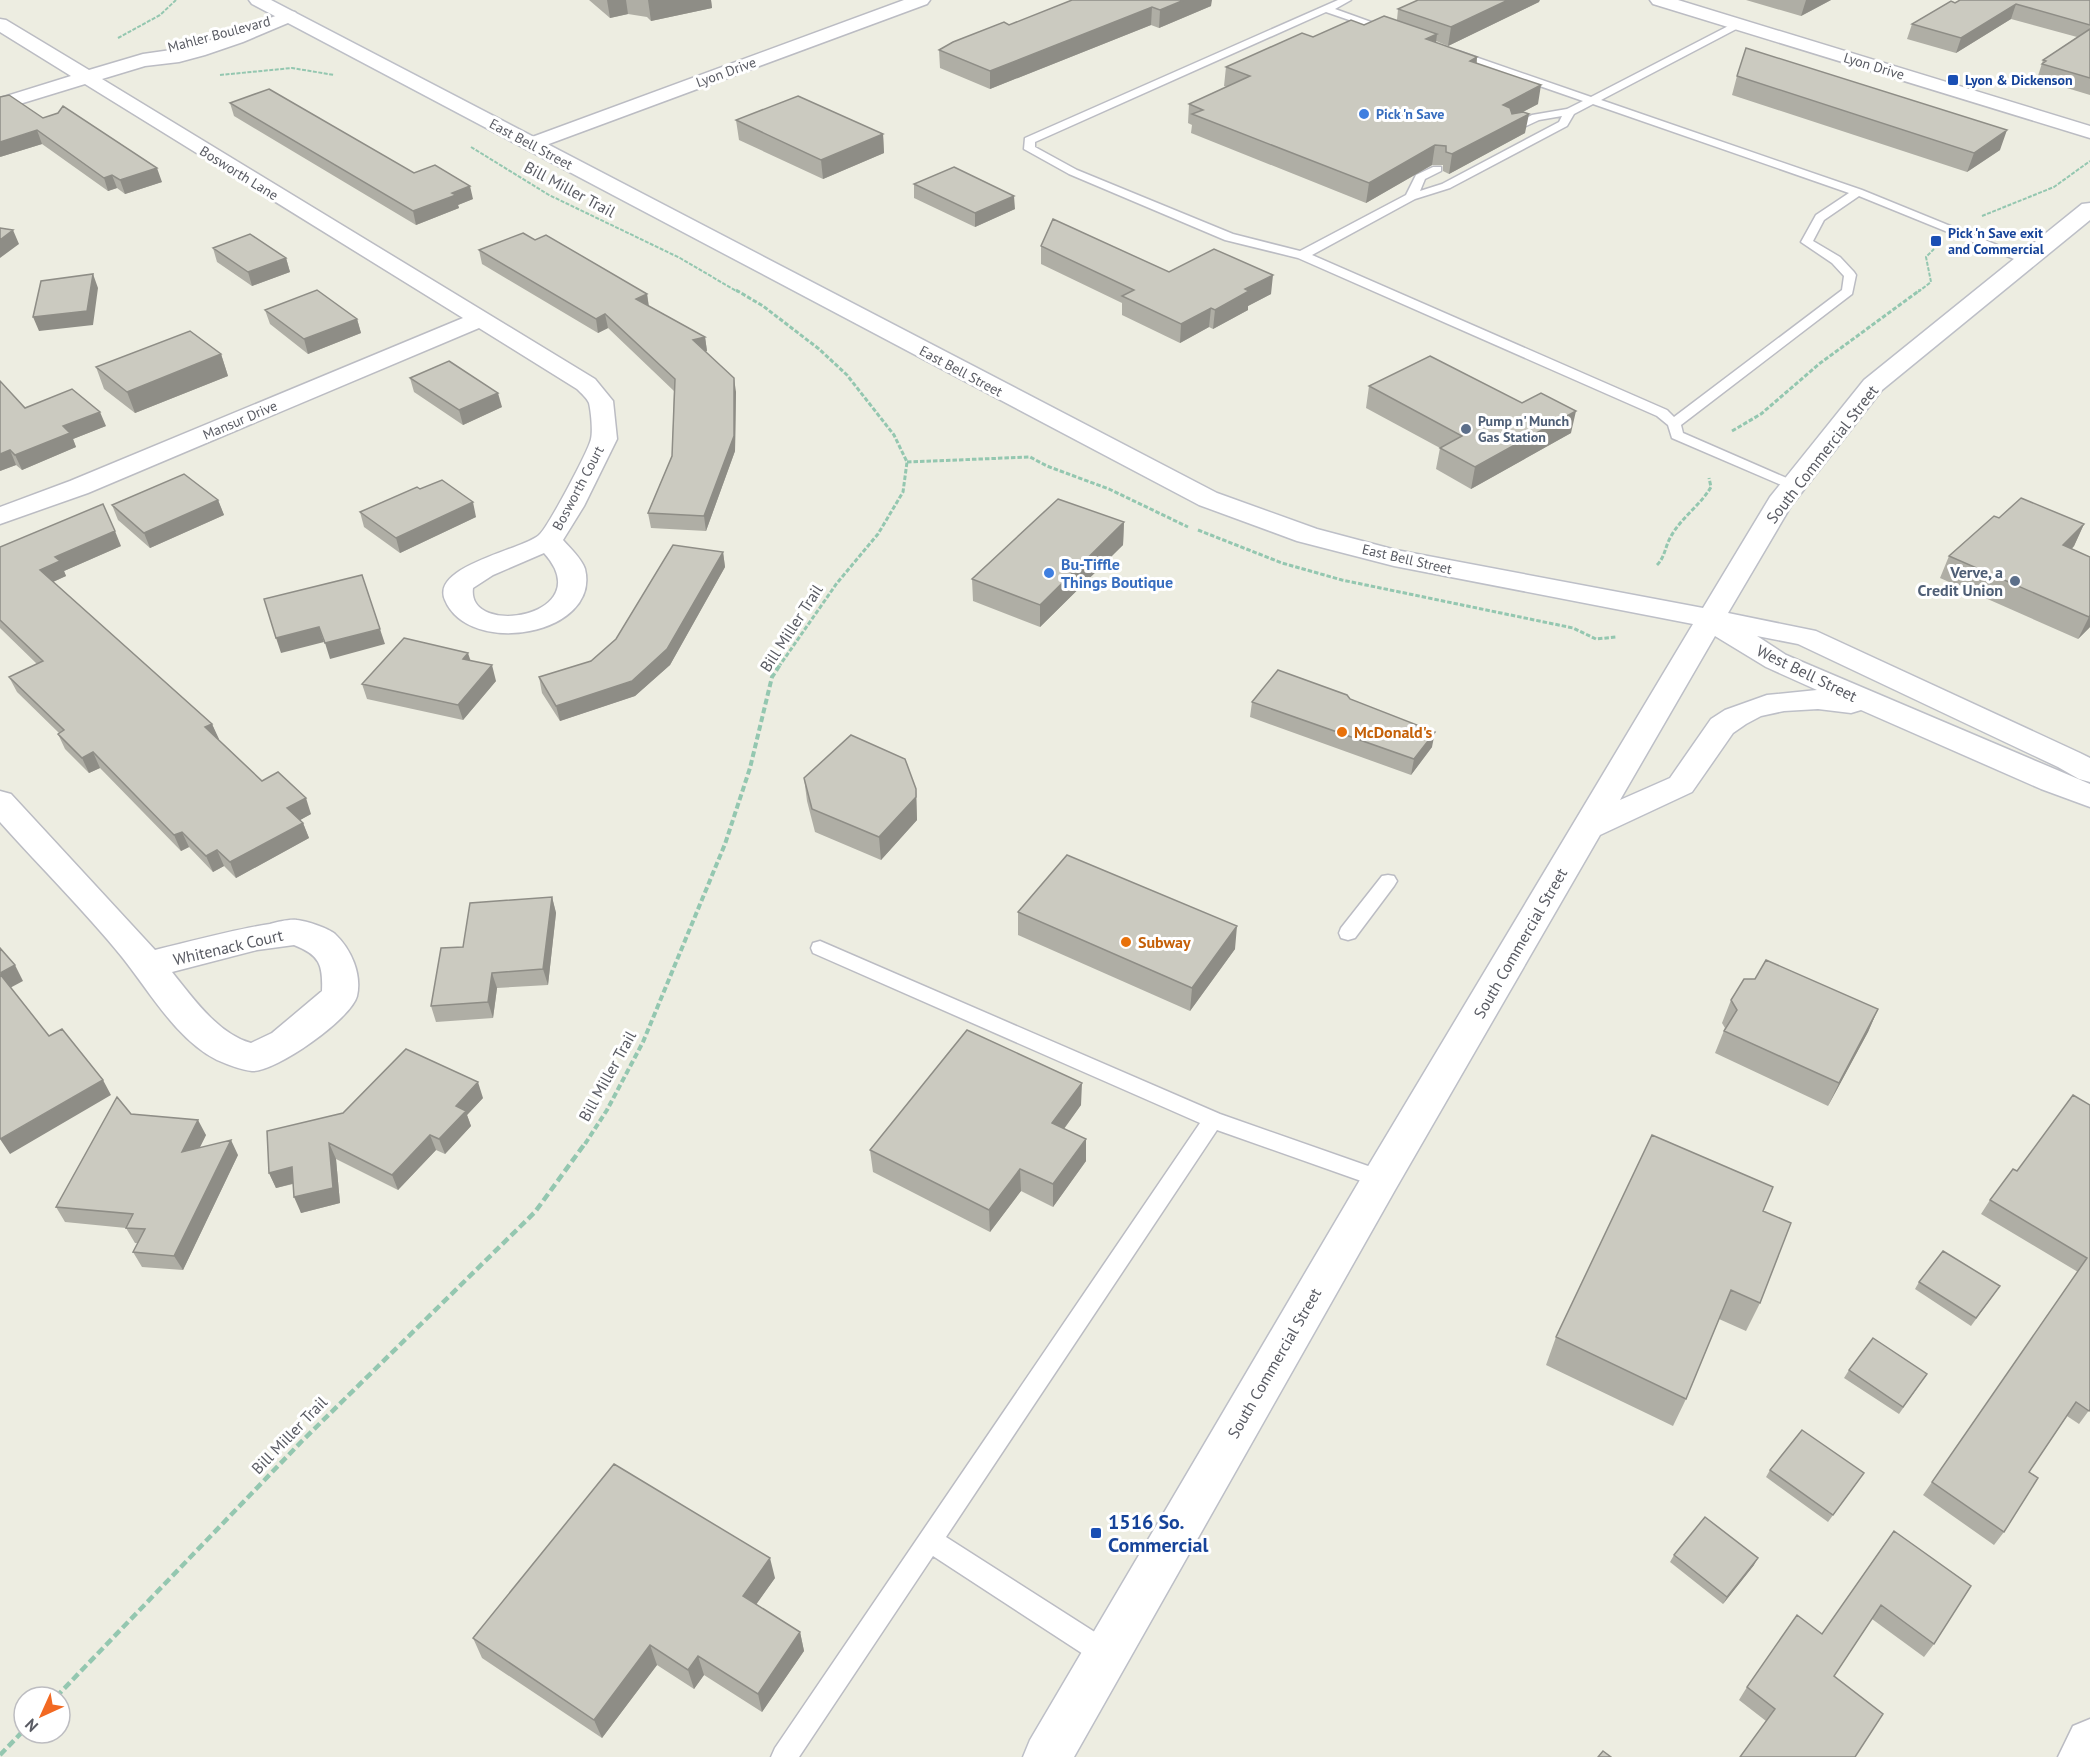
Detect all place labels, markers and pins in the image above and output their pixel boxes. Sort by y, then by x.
place label: Lyon & Dickenson [1965,71,2073,89]
marker: Lyon & Dickenson [1946,73,1960,87]
place label: Pick 'n Save [1376,105,1444,123]
marker: Pick 'n Save [1357,107,1371,121]
place label: Pick 'n Save exit and Commercial [1948,224,2045,258]
marker: Pick 'n Save exit and Commercial [1929,234,1943,248]
place label: Pump n' Munch Gas Station [1478,412,1569,446]
marker: Pump n' Munch Gas Station [1459,422,1473,436]
place label: Bu-Tiffle Things Boutique [1061,554,1173,592]
place label: Verve, a Credit Union [1918,562,2003,600]
marker: Bu-Tiffle Things Boutique [1042,566,1056,580]
marker: Verve, a Credit Union [2008,574,2022,588]
place label: McDonald's [1354,722,1433,742]
marker: McDonald's [1335,725,1349,739]
place label: Subway [1138,932,1191,952]
marker: Subway [1119,935,1133,949]
place label: 1516 So. Commercial [1108,1509,1209,1558]
marker: 1516 So. Commercial [1089,1526,1103,1540]

